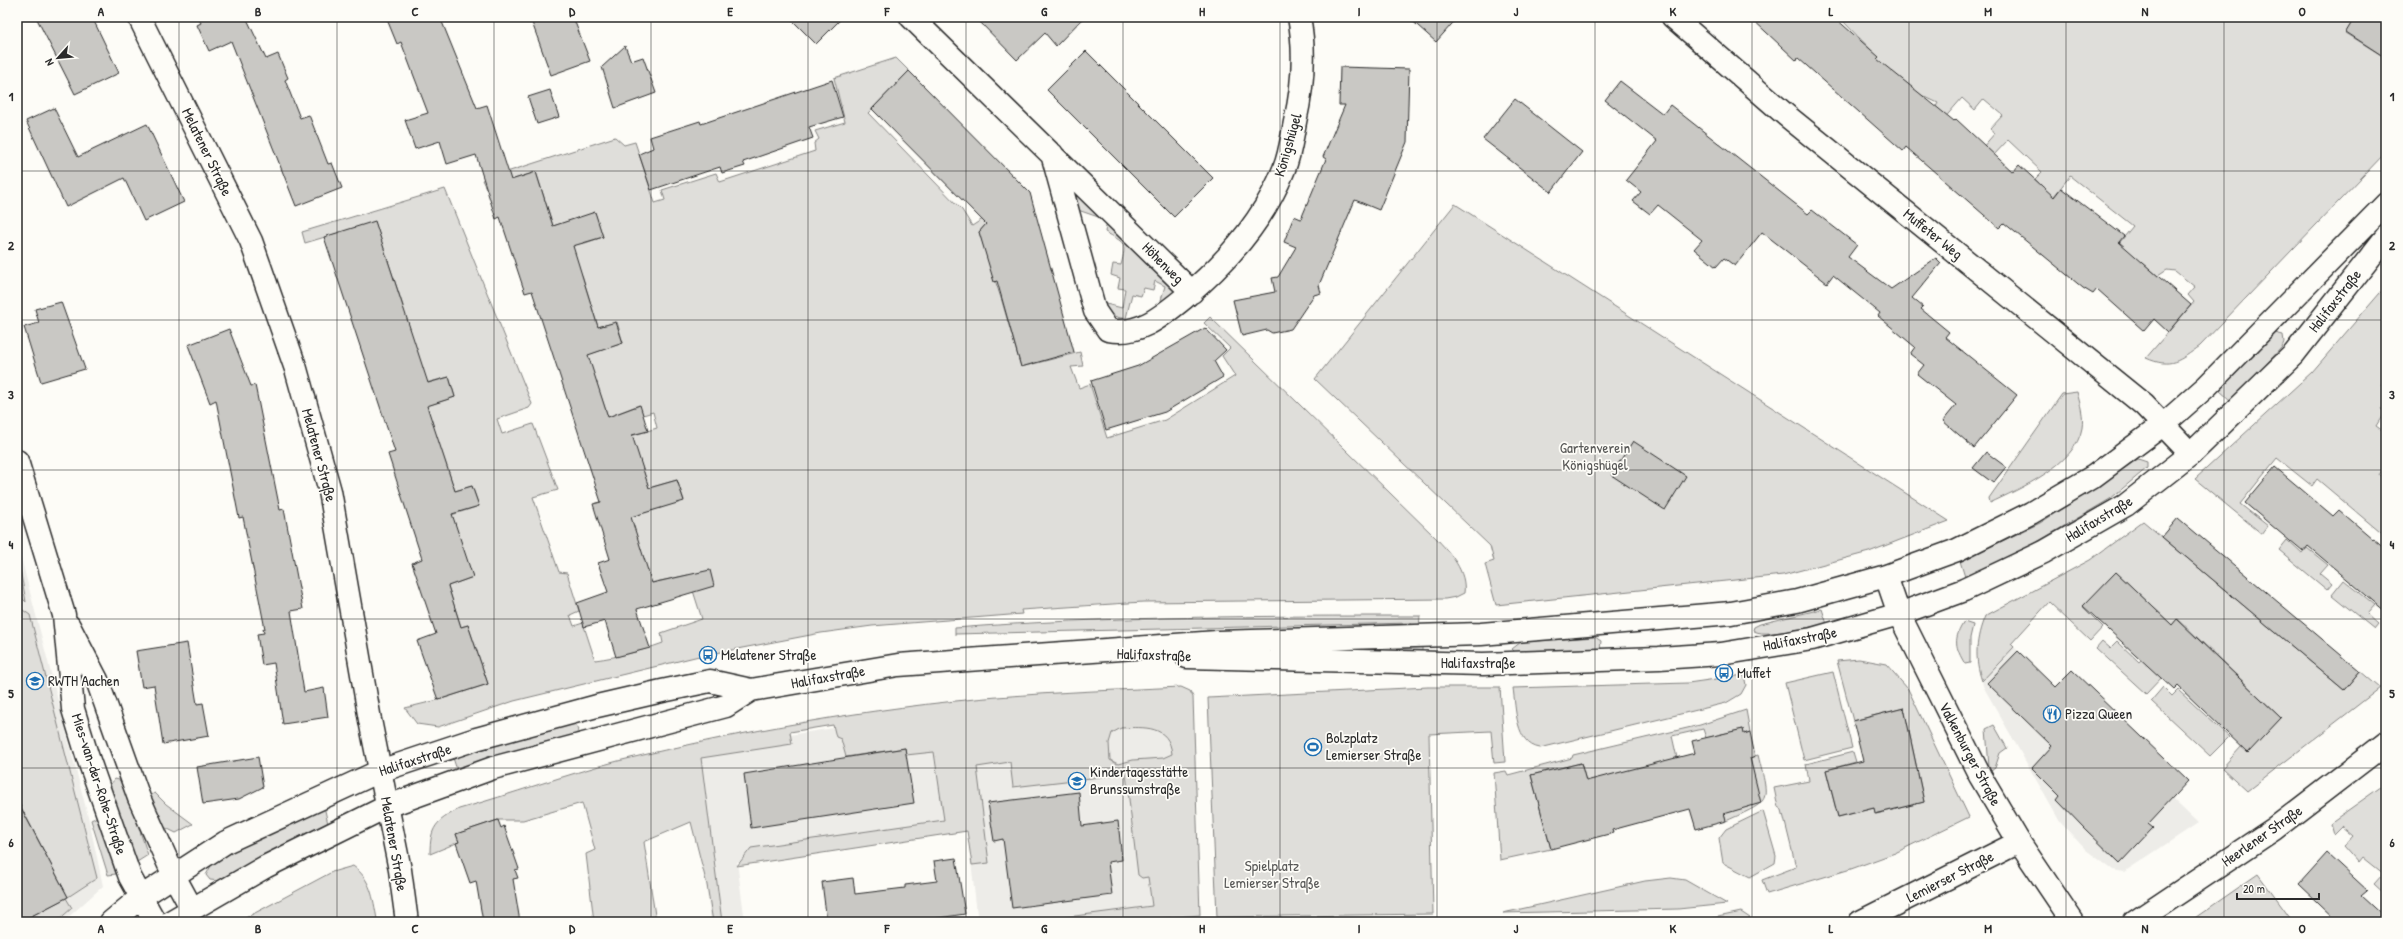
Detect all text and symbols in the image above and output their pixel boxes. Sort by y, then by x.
text: A [98,2,105,20]
text: B [255,2,262,20]
text: C [411,2,419,20]
text: D [569,2,576,20]
text: E [727,2,733,20]
text: F [884,2,891,20]
text: G [1041,2,1048,20]
text: H [1199,2,1205,20]
text: I [1357,2,1361,20]
text: J [1514,2,1519,20]
text: K [1670,2,1677,20]
text: L [1829,2,1834,20]
text: M [1984,2,1992,20]
text: N [2142,2,2149,20]
text: O [2298,2,2306,20]
north arrow [38,38,78,78]
text: N [41,57,57,68]
text: 1 [9,87,14,105]
text: 1 [2390,87,2395,105]
street label: Melatener Straße [177,104,238,199]
street label: Königshügel [1268,111,1307,179]
street label: Muffeter Weg [1899,203,1968,264]
text: 2 [8,236,15,254]
text: 2 [2389,236,2396,254]
street label: Höhenweg [1138,237,1189,289]
street label: Halifaxstraße [2303,265,2366,337]
text: 3 [8,385,14,403]
text: 3 [2389,385,2395,403]
street label: Melatener Straße [297,406,342,504]
park label: Gartenverein Königshügel [1560,437,1631,475]
street label: Halifaxstraße [2061,490,2136,547]
text: 4 [9,535,14,553]
text: 4 [2390,535,2395,553]
street label: Halifaxstraße [1761,621,1839,656]
street label: Halifaxstraße [1116,643,1192,666]
place label: Melatener Straße [721,644,817,665]
bus stop icon: Melatener Straße [698,645,718,665]
street label: Halifaxstraße [1441,652,1515,673]
street label: Halifaxstraße [789,660,867,693]
place label: Muffet [1737,662,1772,683]
bus stop icon: Muffet [1714,663,1734,683]
place label: RWTH Aachen [48,670,120,691]
school or university icon: RWTH Aachen [25,671,45,691]
text: 5 [8,684,14,702]
text: 5 [2389,684,2395,702]
street label: Valkenburger Straße [1934,698,2007,809]
place label: Pizza Queen [2065,703,2133,724]
restaurant icon: Pizza Queen [2042,704,2062,724]
street label: Mies-van-der-Rohe-Straße [67,711,132,857]
place label: Bolzplatz Lemierser Straße [1326,727,1421,765]
sports icon: Bolzplatz Lemierser Straße [1303,737,1323,757]
street label: Halifaxstraße [376,738,454,781]
place label: Kindertagesstätte Brunssumstraße [1090,761,1188,799]
school or university icon: Kindertagesstätte Brunssumstraße [1067,771,1087,791]
street label: Melatener Straße [376,795,413,893]
street label: Heerlener Straße [2217,800,2306,871]
text: 6 [8,833,14,851]
text: 6 [2389,833,2395,851]
street label: Lemierser Straße [1902,846,1997,908]
park label: Spielplatz Lemierser Straße [1224,855,1320,893]
scale bar [2237,875,2319,901]
text: 20 m [2243,880,2265,897]
text: A [98,919,105,937]
text: B [255,919,262,937]
text: C [411,919,419,937]
text: D [569,919,576,937]
text: E [727,919,733,937]
text: F [884,919,891,937]
text: G [1041,919,1048,937]
text: H [1199,919,1205,937]
text: I [1357,919,1361,937]
text: J [1514,919,1519,937]
text: K [1670,919,1677,937]
text: L [1829,919,1834,937]
text: M [1984,919,1992,937]
text: N [2142,919,2149,937]
text: O [2298,919,2306,937]

